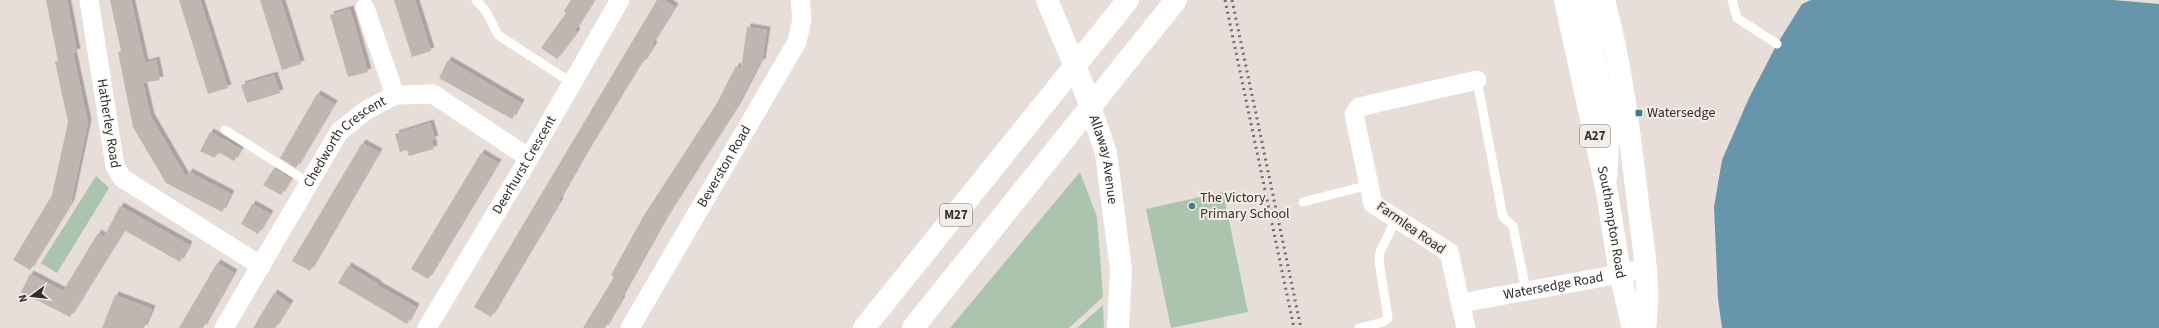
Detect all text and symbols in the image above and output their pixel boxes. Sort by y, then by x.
street label: Hatherley Road [91,77,125,170]
street label: Chedworth Crescent [299,91,390,191]
place label: Watersedge [1647,103,1715,123]
marker: Watersedge [1634,108,1644,118]
street label: Deerhurst Crescent [487,112,562,218]
street label: Allaway Avenue [1084,112,1122,206]
street label: Beverston Road [693,122,756,211]
road number: A27 [1580,125,1610,147]
street label: Southampton Road [1592,164,1631,281]
place label: The Victory Primary School [1200,188,1290,224]
street label: Farmlea Road [1372,197,1450,259]
marker: The Victory Primary School [1187,201,1197,211]
road number: M27 [940,204,972,226]
street label: Watersedge Road [1502,267,1605,305]
north arrow [12,276,52,316]
text: N [15,293,31,304]

